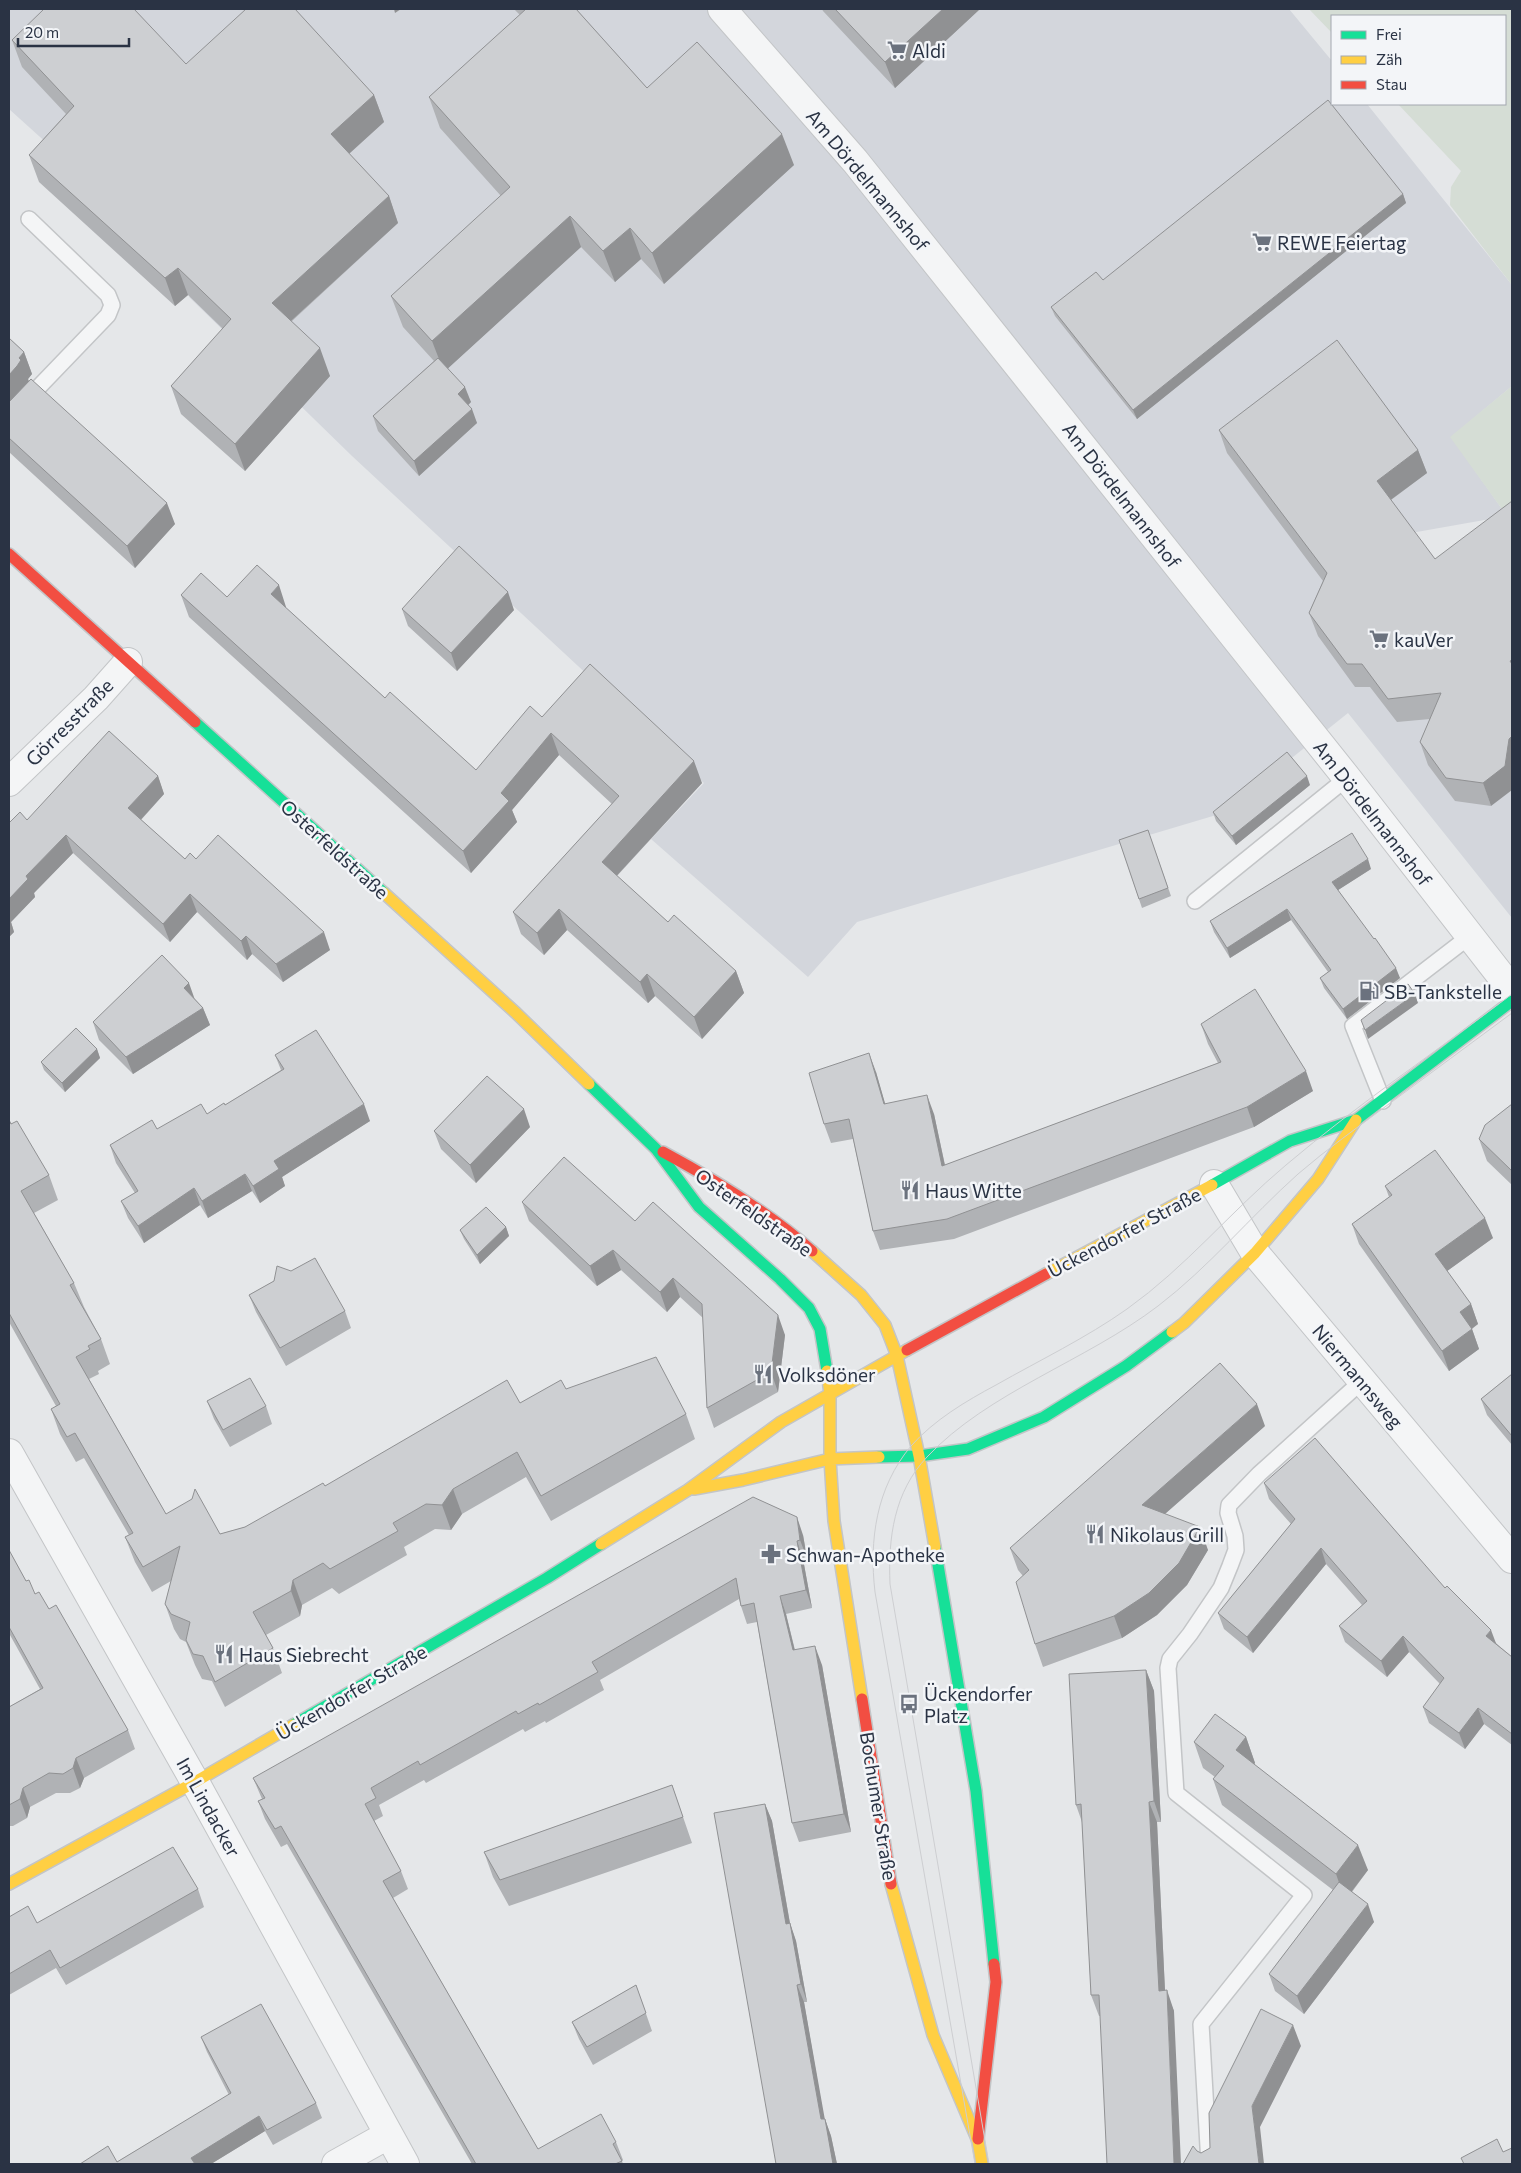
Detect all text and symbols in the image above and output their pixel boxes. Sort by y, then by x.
scale bar [18,15,129,47]
legend [1331,15,1506,105]
text: 20 m [25,23,59,41]
text: Frei [1376,25,1402,43]
supermarket icon: Aldi [886,39,908,61]
place label: Aldi [912,39,946,62]
text: Zäh [1376,50,1402,68]
text: Stau [1376,75,1407,93]
street label: Am Dördelmannshof [802,104,934,256]
supermarket icon: REWE Feiertag [1251,231,1273,253]
place label: REWE Feiertag [1277,231,1406,254]
street label: Am Dördelmannshof [1058,418,1186,573]
supermarket icon: kauVer [1368,628,1390,650]
place label: kauVer [1394,628,1454,651]
street label: Görresstraße [21,674,117,770]
street label: Am Dördelmannshof [1309,736,1437,891]
street label: Osterfeldstraße [276,794,394,904]
fuel station icon: SB-Tankstelle [1358,980,1380,1002]
place label: SB-Tankstelle [1384,980,1502,1003]
street label: Osterfeldstraße [691,1163,817,1261]
restaurant icon: Haus Witte [899,1179,921,1201]
place label: Haus Witte [925,1179,1022,1202]
street label: Ückendorfer Straße [1044,1182,1204,1282]
street label: Niermannsweg [1308,1319,1408,1433]
restaurant icon: Volksdöner [752,1363,774,1385]
place label: Volksdöner [778,1363,876,1386]
restaurant icon: Nikolaus Grill [1084,1523,1106,1545]
place label: Nikolaus Grill [1110,1523,1224,1546]
pharmacy icon: Schwan-Apotheke [760,1543,782,1565]
place label: Schwan-Apotheke [786,1543,945,1566]
street label: Ückendorfer Straße [272,1640,430,1744]
restaurant icon: Haus Siebrecht [213,1643,235,1665]
place label: Haus Siebrecht [239,1643,369,1666]
place label: Ückendorfer Platz [924,1682,1033,1727]
bus stop icon: Ückendorfer Platz [898,1693,920,1715]
street label: Bochumer Straße [856,1730,902,1882]
street label: Im Lindacker [172,1753,246,1861]

